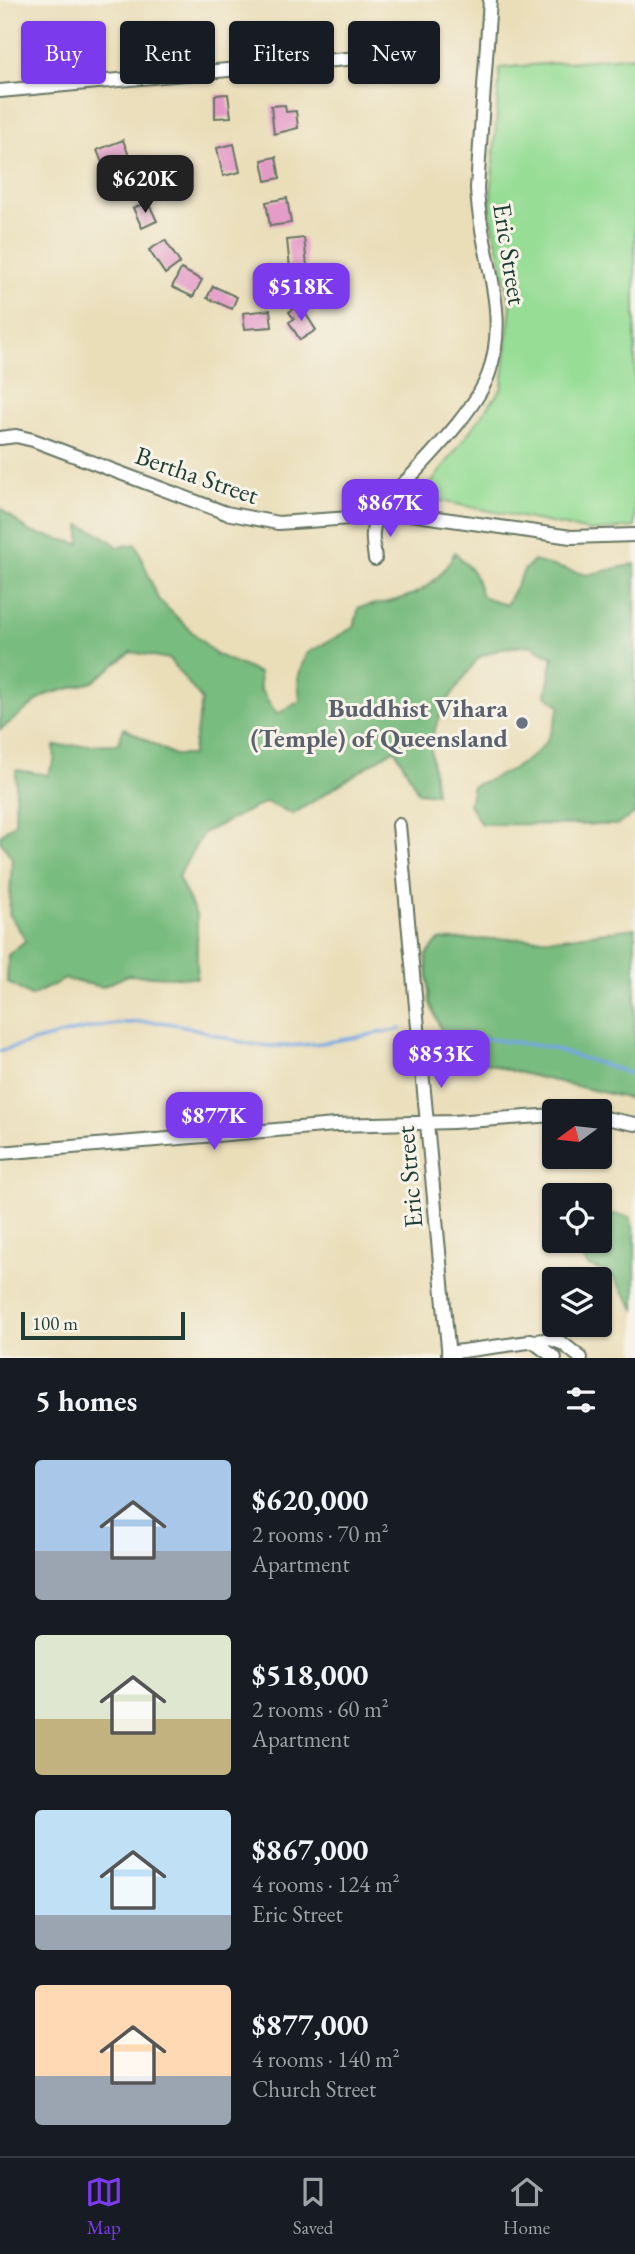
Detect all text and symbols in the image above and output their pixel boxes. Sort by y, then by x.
chip: Buy [21,21,106,84]
chip: Rent [120,21,215,84]
chip: Filters [229,21,334,84]
chip: New [348,21,440,84]
pin: $620K [96,156,194,215]
text: $620K [113,163,177,193]
street label: Eric Street [485,201,535,307]
pin: $518K [252,264,350,323]
text: $518K [269,271,333,301]
street label: Bertha Street [131,438,263,512]
pin: $867K [341,480,439,539]
text: $867K [358,487,422,517]
place label: Buddhist Vihara (Temple) of Queensland [251,691,509,755]
marker: Buddhist Vihara (Temple) of Queensland [514,715,530,731]
pin: $853K [392,1030,490,1090]
text: $853K [409,1038,473,1068]
pin: $877K [165,1092,263,1152]
north arrow [542,1099,612,1169]
map controls [542,1099,612,1337]
text: $877K [182,1100,246,1130]
street label: Eric Street [388,1124,430,1230]
button: locate [542,1183,612,1253]
button: layers [542,1267,612,1337]
scale bar [21,1309,186,1341]
text: 100 m [32,1311,78,1336]
text: 5 homes [35,1381,137,1420]
icon: filters [562,1381,600,1419]
text: $620,000 [252,1480,368,1519]
icon: home [91,1488,175,1572]
text: 2 rooms · 70 m² [252,1519,389,1549]
text: Apartment [252,1549,350,1579]
text: $518,000 [252,1655,368,1694]
icon: home [91,1663,175,1747]
text: 2 rooms · 60 m² [252,1694,389,1724]
text: Apartment [252,1724,350,1754]
text: $867,000 [252,1830,368,1869]
icon: home [91,1838,175,1922]
text: 4 rooms · 124 m² [252,1869,400,1899]
text: Eric Street [252,1899,343,1929]
text: $877,000 [252,2005,368,2044]
icon: home [91,2013,175,2097]
text: 4 rooms · 140 m² [252,2044,400,2074]
text: Church Street [252,2074,376,2104]
tab: Map [85,2173,123,2240]
tab: Saved [293,2173,333,2240]
tab: Home [503,2173,550,2240]

